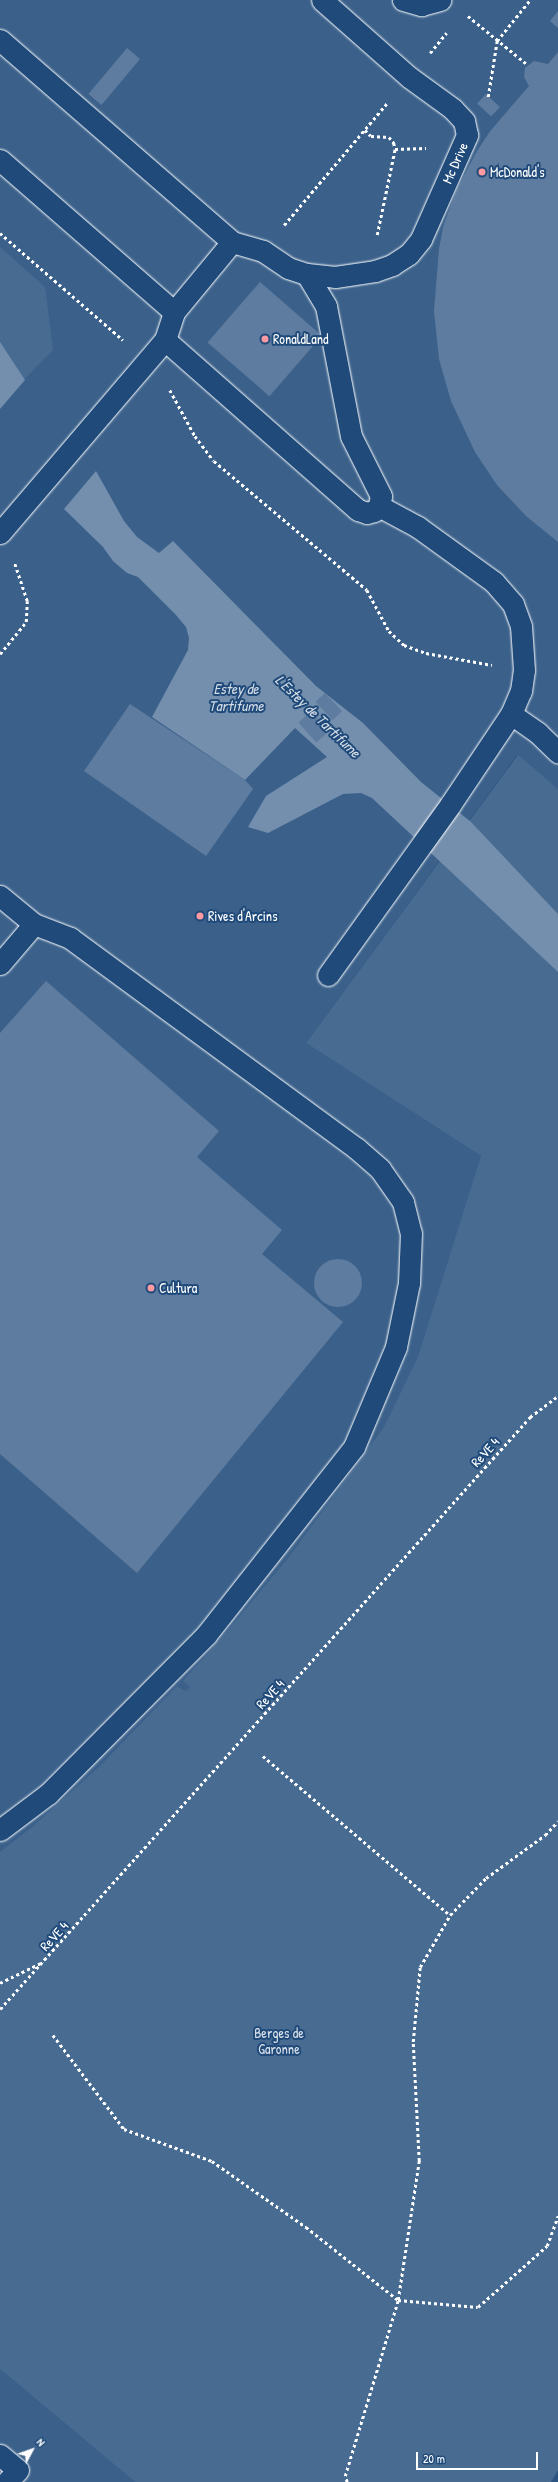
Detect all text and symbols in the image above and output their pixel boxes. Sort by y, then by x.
street label: Mc Drive [439,140,471,186]
place label: McDonald's [490,164,545,180]
marker: McDonald's [477,167,487,177]
place label: RonaldLand [273,331,328,347]
marker: RonaldLand [260,334,270,344]
water label: L'Estey de Tartifume [272,671,364,761]
water label: Estey de Tartifume [209,679,263,714]
place label: Rives d'Arcins [208,908,278,924]
marker: Rives d'Arcins [195,911,205,921]
place label: Cultura [159,1280,197,1296]
marker: Cultura [146,1283,156,1293]
street label: ReVE 4 [467,1434,503,1470]
street label: ReVE 4 [252,1676,288,1712]
street label: ReVE 4 [36,1918,72,1954]
park label: Berges de Garonne [254,2025,304,2058]
north arrow [12,2430,52,2470]
text: N [34,2435,48,2449]
scale bar [418,2444,540,2470]
text: 20 m [423,2450,445,2467]

